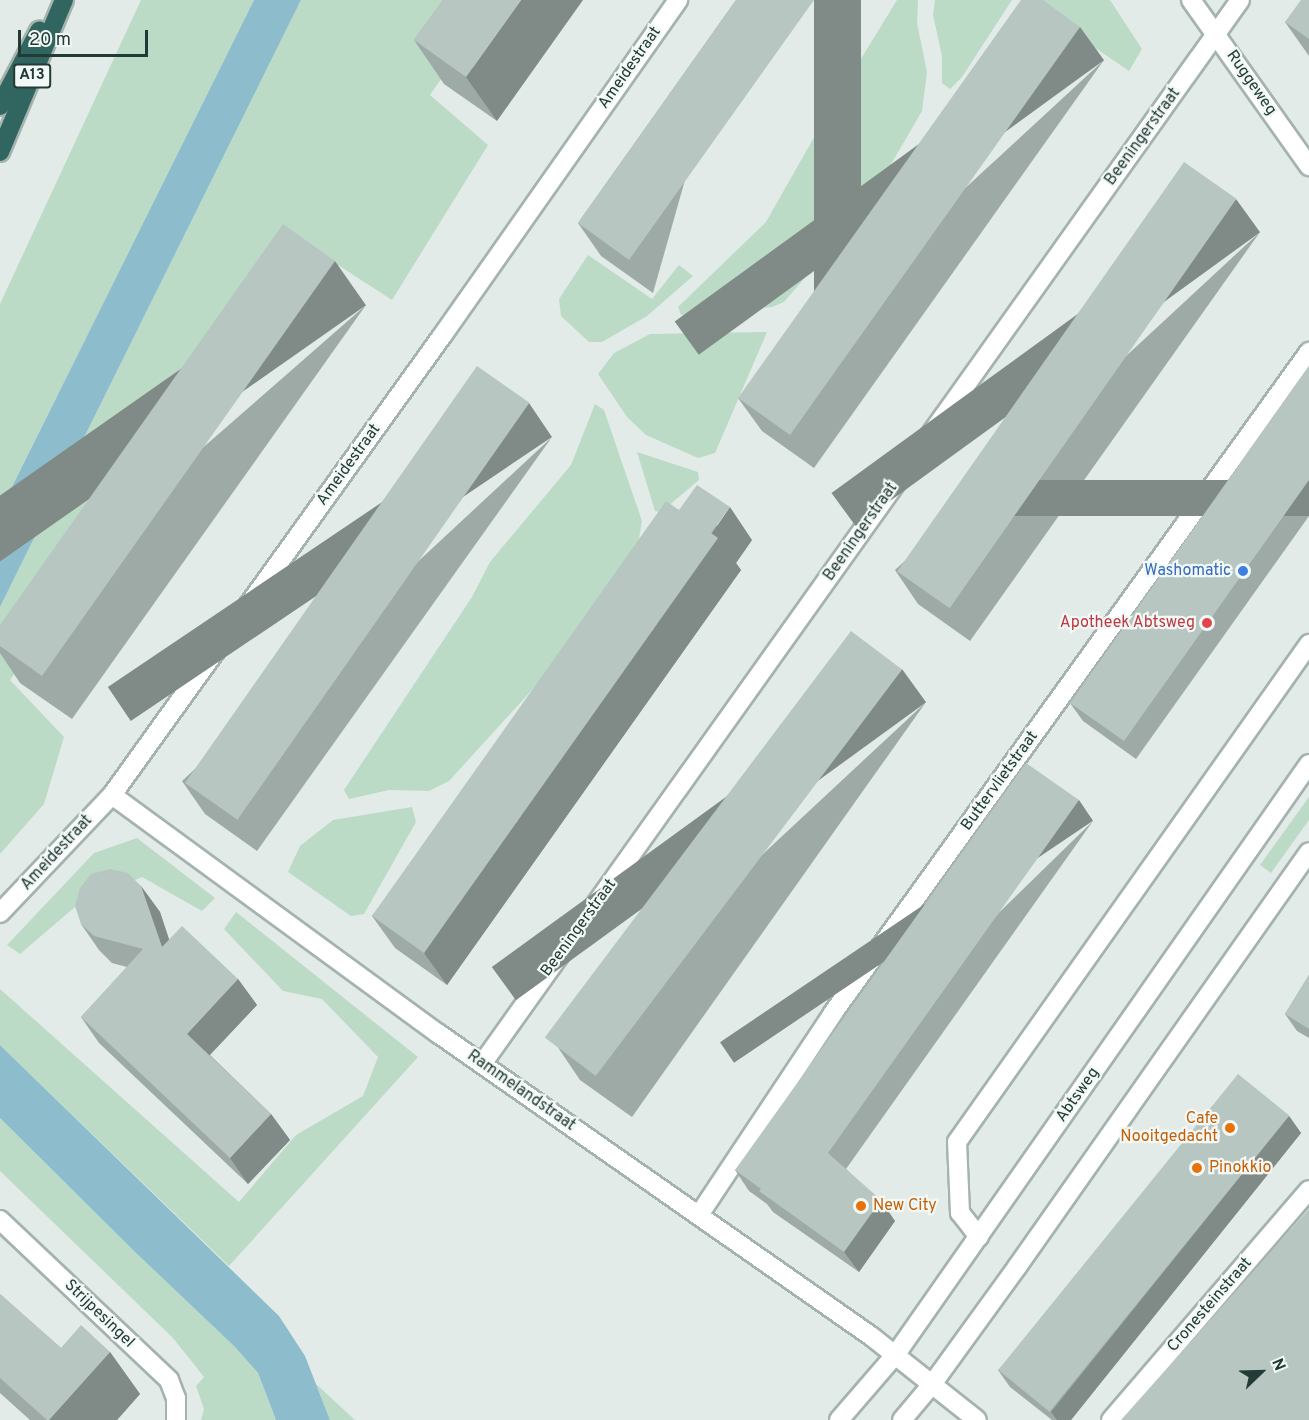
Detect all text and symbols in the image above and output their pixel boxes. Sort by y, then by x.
scale bar [21,18,152,56]
street label: Ameidestraat [595,23,665,113]
text: 20 m [29,29,71,52]
street label: Ruggeweg [1222,47,1280,119]
road number: A13 [12,64,51,88]
street label: Beeningerstraat [1101,85,1185,189]
street label: Ameidestraat [313,420,385,510]
street label: Beeningerstraat [820,479,902,585]
place label: Washomatic [1144,561,1231,581]
marker: Washomatic [1236,564,1250,578]
place label: Apotheek Abtsweg [1059,613,1195,633]
marker: Apotheek Abtsweg [1200,616,1214,630]
street label: Buttervlietstraat [957,727,1043,835]
street label: Ameidestraat [17,811,97,895]
street label: Beeningerstraat [537,876,621,980]
street label: Rammelandstraat [463,1047,579,1135]
street label: Abtsweg [1052,1064,1104,1126]
place label: Cafe Nooitgedacht [1120,1109,1218,1147]
marker: Cafe Nooitgedacht [1223,1121,1237,1135]
place label: Pinokkio [1209,1158,1271,1178]
marker: Pinokkio [1190,1161,1204,1175]
place label: New City [873,1196,937,1216]
marker: New City [854,1199,868,1213]
street label: Cronesteinstraat [1164,1254,1256,1356]
street label: Strijpesingel [60,1276,138,1352]
north arrow [1231,1342,1291,1402]
text: N [1266,1356,1289,1374]

